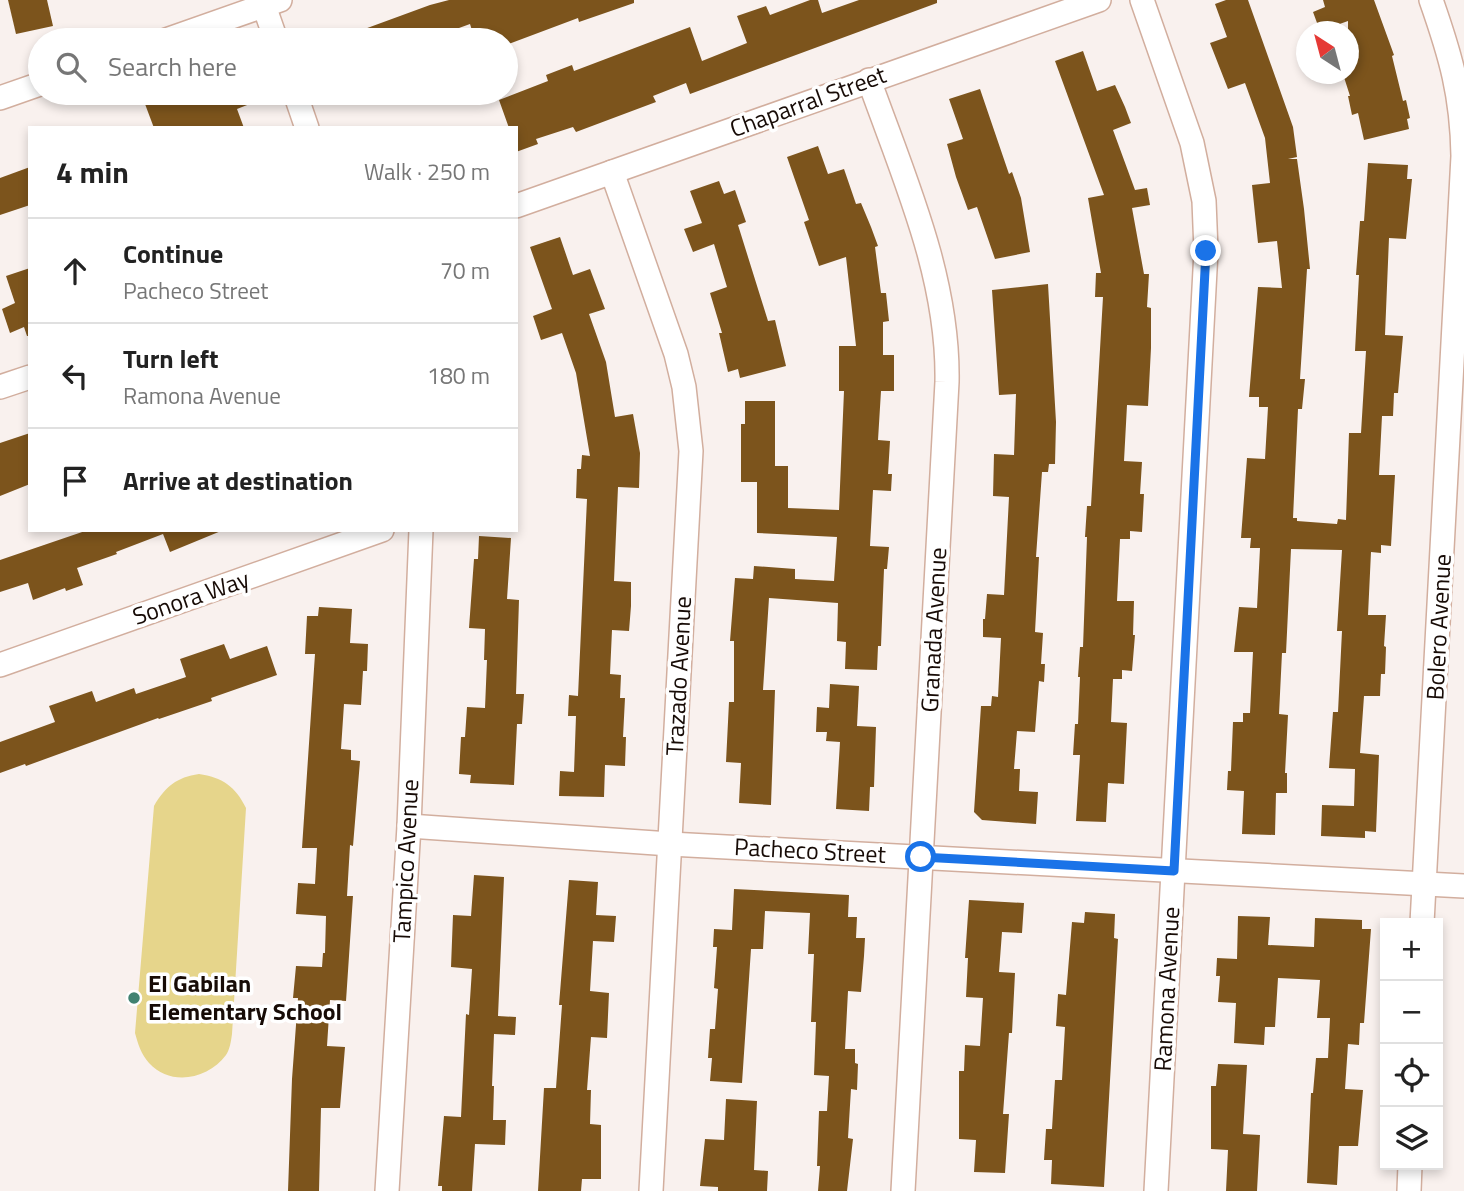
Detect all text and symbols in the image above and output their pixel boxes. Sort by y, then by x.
north arrow [1296,21,1359,84]
search box [28,28,518,105]
text: Search here [108,47,237,86]
icon: search [52,48,90,86]
street label: Chaparral Street [724,56,891,146]
text: 4 min [56,149,129,195]
text: Walk · 250 m [364,154,490,189]
text: Continue [123,234,223,273]
route end [1190,235,1221,266]
icon: ahead [56,252,94,290]
text: 70 m [440,253,490,288]
text: Pacheco Street [123,273,268,308]
text: Turn left [123,339,218,378]
icon: left [56,357,94,395]
text: 180 m [427,358,490,393]
text: Ramona Avenue [123,378,281,413]
text: Arrive at destination [123,461,353,500]
icon: arrive [56,462,94,500]
street label: Granada Avenue [911,547,955,713]
street label: Bolero Avenue [1416,553,1460,701]
street label: Sonora Way [127,560,254,634]
street label: Trazado Avenue [656,595,700,757]
street label: Tampico Avenue [383,778,427,944]
street label: Pacheco Street [733,828,887,872]
route start [905,841,936,872]
street label: Ramona Avenue [1144,906,1188,1072]
map controls [1380,918,1443,1170]
button: + [1380,918,1443,981]
place label: El Gabilan Elementary School [148,965,342,1029]
button: − [1380,981,1443,1044]
marker: El Gabilan Elementary School [126,990,142,1006]
button: locate [1380,1044,1443,1107]
button: layers [1380,1107,1443,1170]

